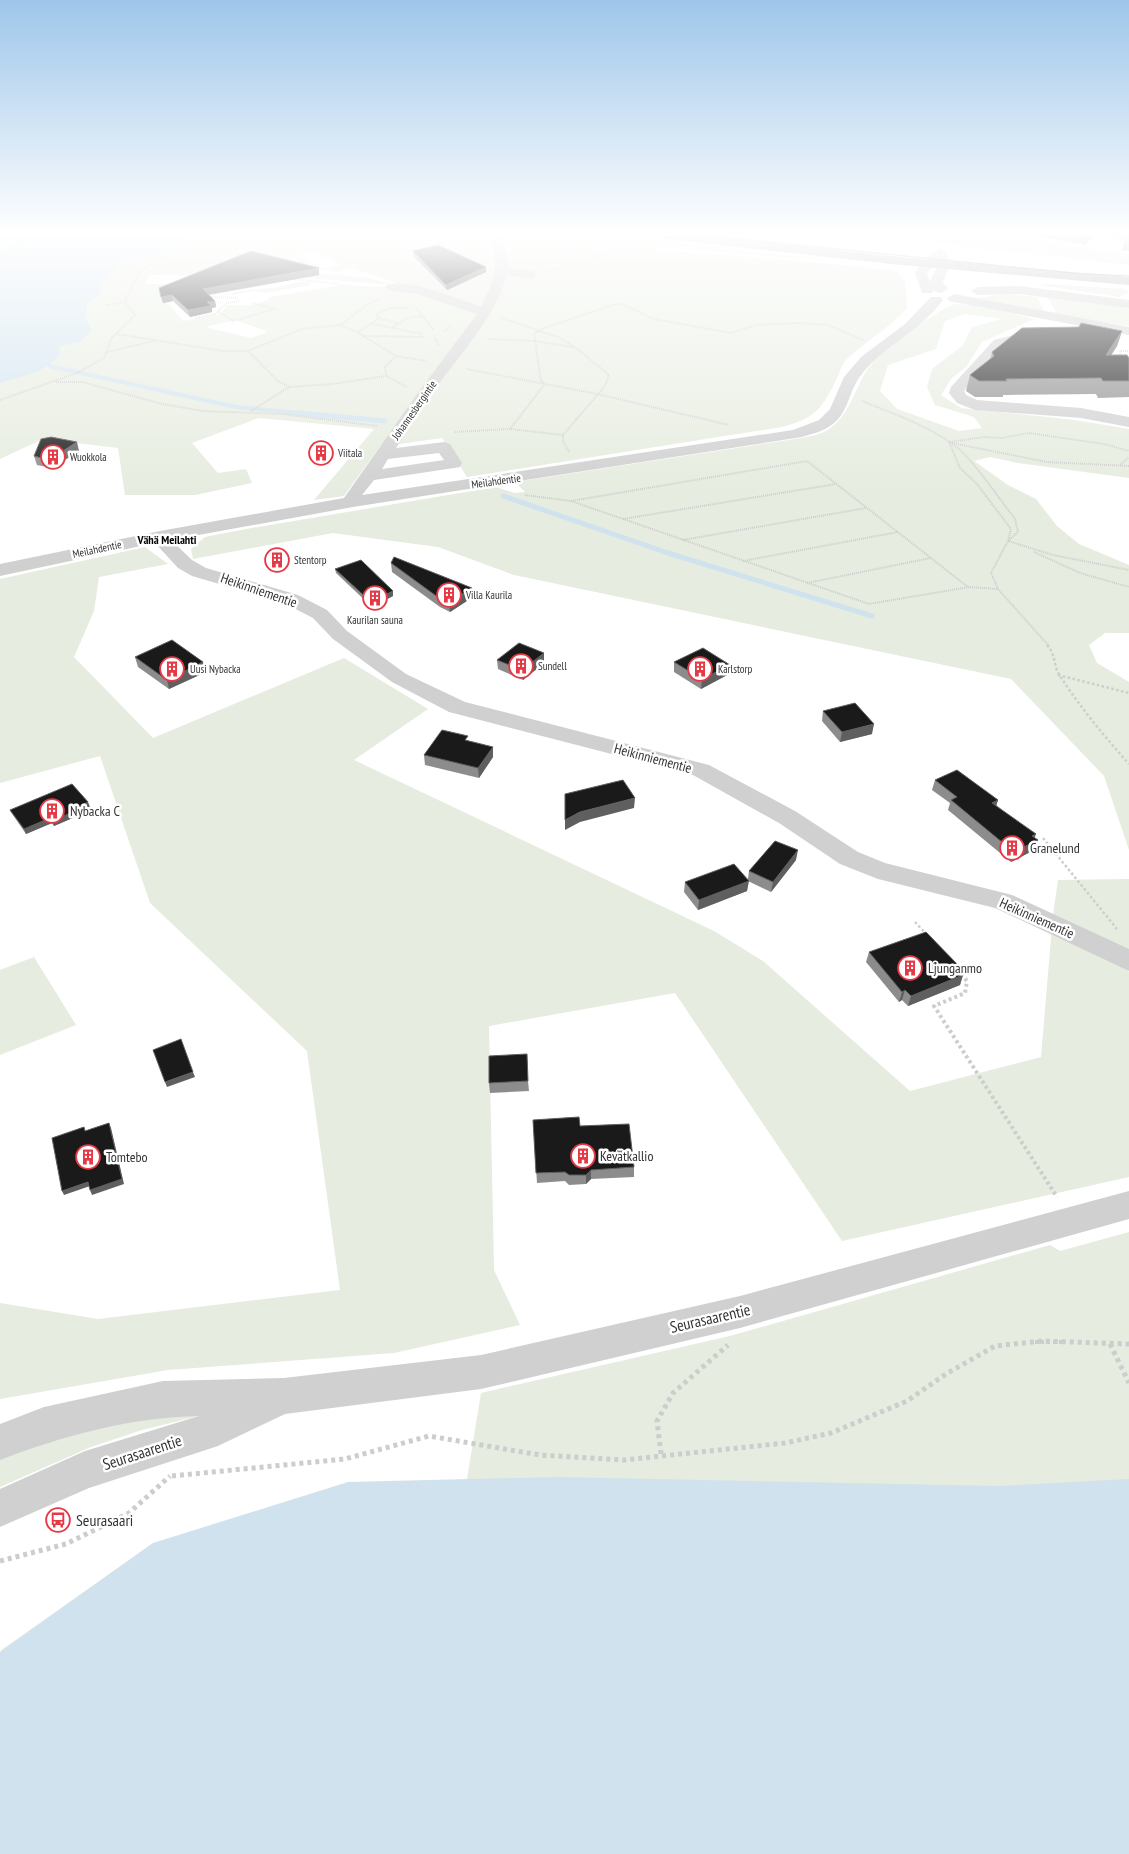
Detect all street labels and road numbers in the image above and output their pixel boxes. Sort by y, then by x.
street label: Johannesbergintie [388,377,440,443]
street label: Meilahdentie [470,471,522,491]
street label: Meilahdentie [71,537,123,561]
street label: Heikinniementie [218,569,300,612]
street label: Heikinniementie [612,739,694,777]
street label: Heikinniementie [997,894,1077,943]
street label: Seurasaarentie [668,1299,752,1337]
street label: Seurasaarentie [100,1430,184,1474]

